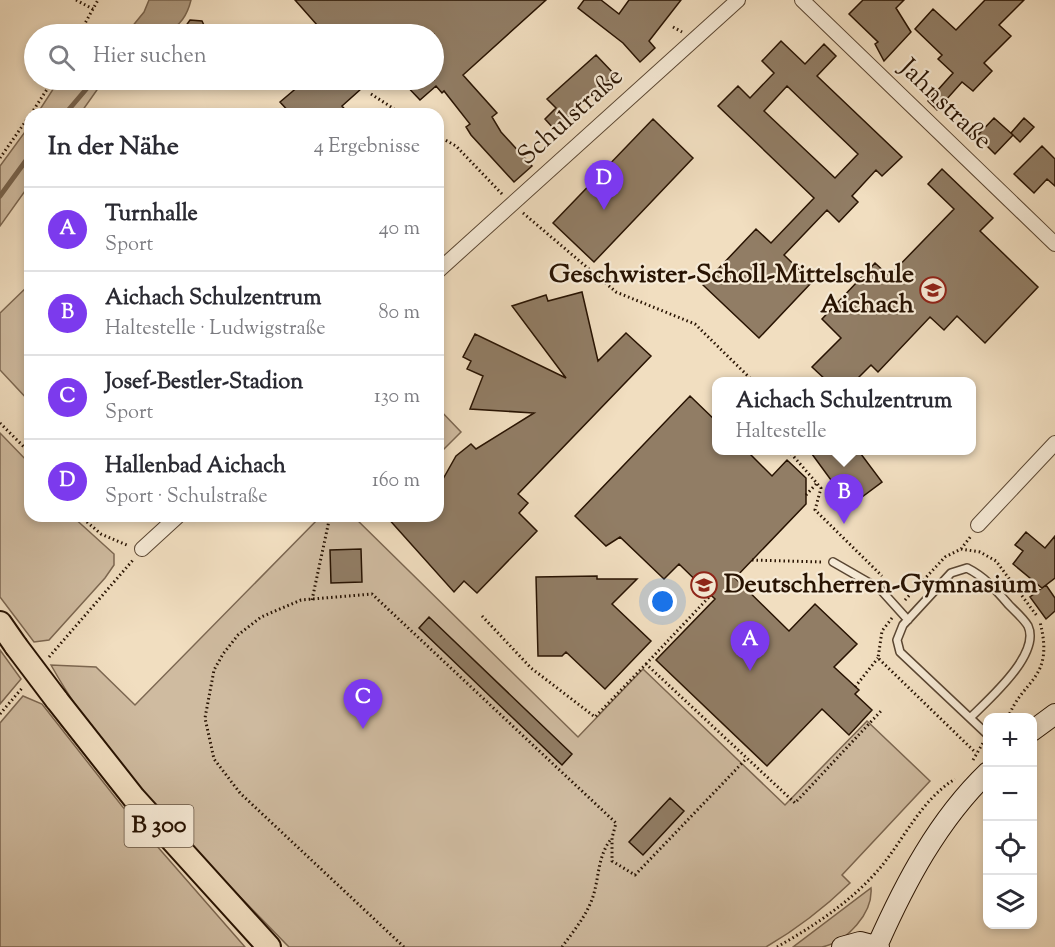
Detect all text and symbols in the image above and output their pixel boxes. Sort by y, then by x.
search box [24,24,444,90]
icon: search [45,41,78,74]
text: Hier suchen [93,41,207,73]
street label: Jahnstraße [889,50,1000,159]
street label: Schulstraße [510,59,632,175]
text: In der Nähe [48,129,179,166]
text: 4 Ergebnisse [314,133,420,162]
pin: D [584,160,624,210]
text: Turnhalle [105,199,198,231]
text: A [59,215,76,244]
text: 40 m [379,215,420,244]
text: Sport [105,231,153,260]
place label: Geschwister-Scholl-Mittelschule Aichach [549,257,915,324]
school or university icon: Geschwister-Scholl-Mittelschule Aichach [918,275,948,305]
text: Aichach Schulzentrum [105,283,321,315]
text: B [61,299,74,328]
text: 80 m [379,299,420,328]
text: Haltestelle · Ludwigstraße [105,315,326,344]
text: Josef-Bestler-Stadion [105,367,303,399]
popup [712,377,976,455]
text: C [59,383,76,412]
text: 130 m [374,383,420,412]
text: Aichach Schulzentrum [736,386,952,418]
text: Sport [105,399,153,428]
text: Haltestelle [736,418,827,447]
text: Hallenbad Aichach [105,451,286,483]
text: D [60,467,75,496]
text: 160 m [372,467,420,496]
pin: B [824,474,864,524]
text: Sport · Schulstraße [105,483,268,512]
place label: Deutschherren-Gymnasium [724,567,1038,604]
school or university icon: Deutschherren-Gymnasium [689,570,719,600]
your location [648,587,677,616]
pin: A [730,622,770,671]
pin: C [344,680,382,729]
map controls [983,713,1037,929]
button: + [983,713,1037,767]
button: − [983,767,1037,821]
road number: B 300 [124,805,194,847]
button: locate [983,821,1037,875]
button: layers [983,875,1037,929]

